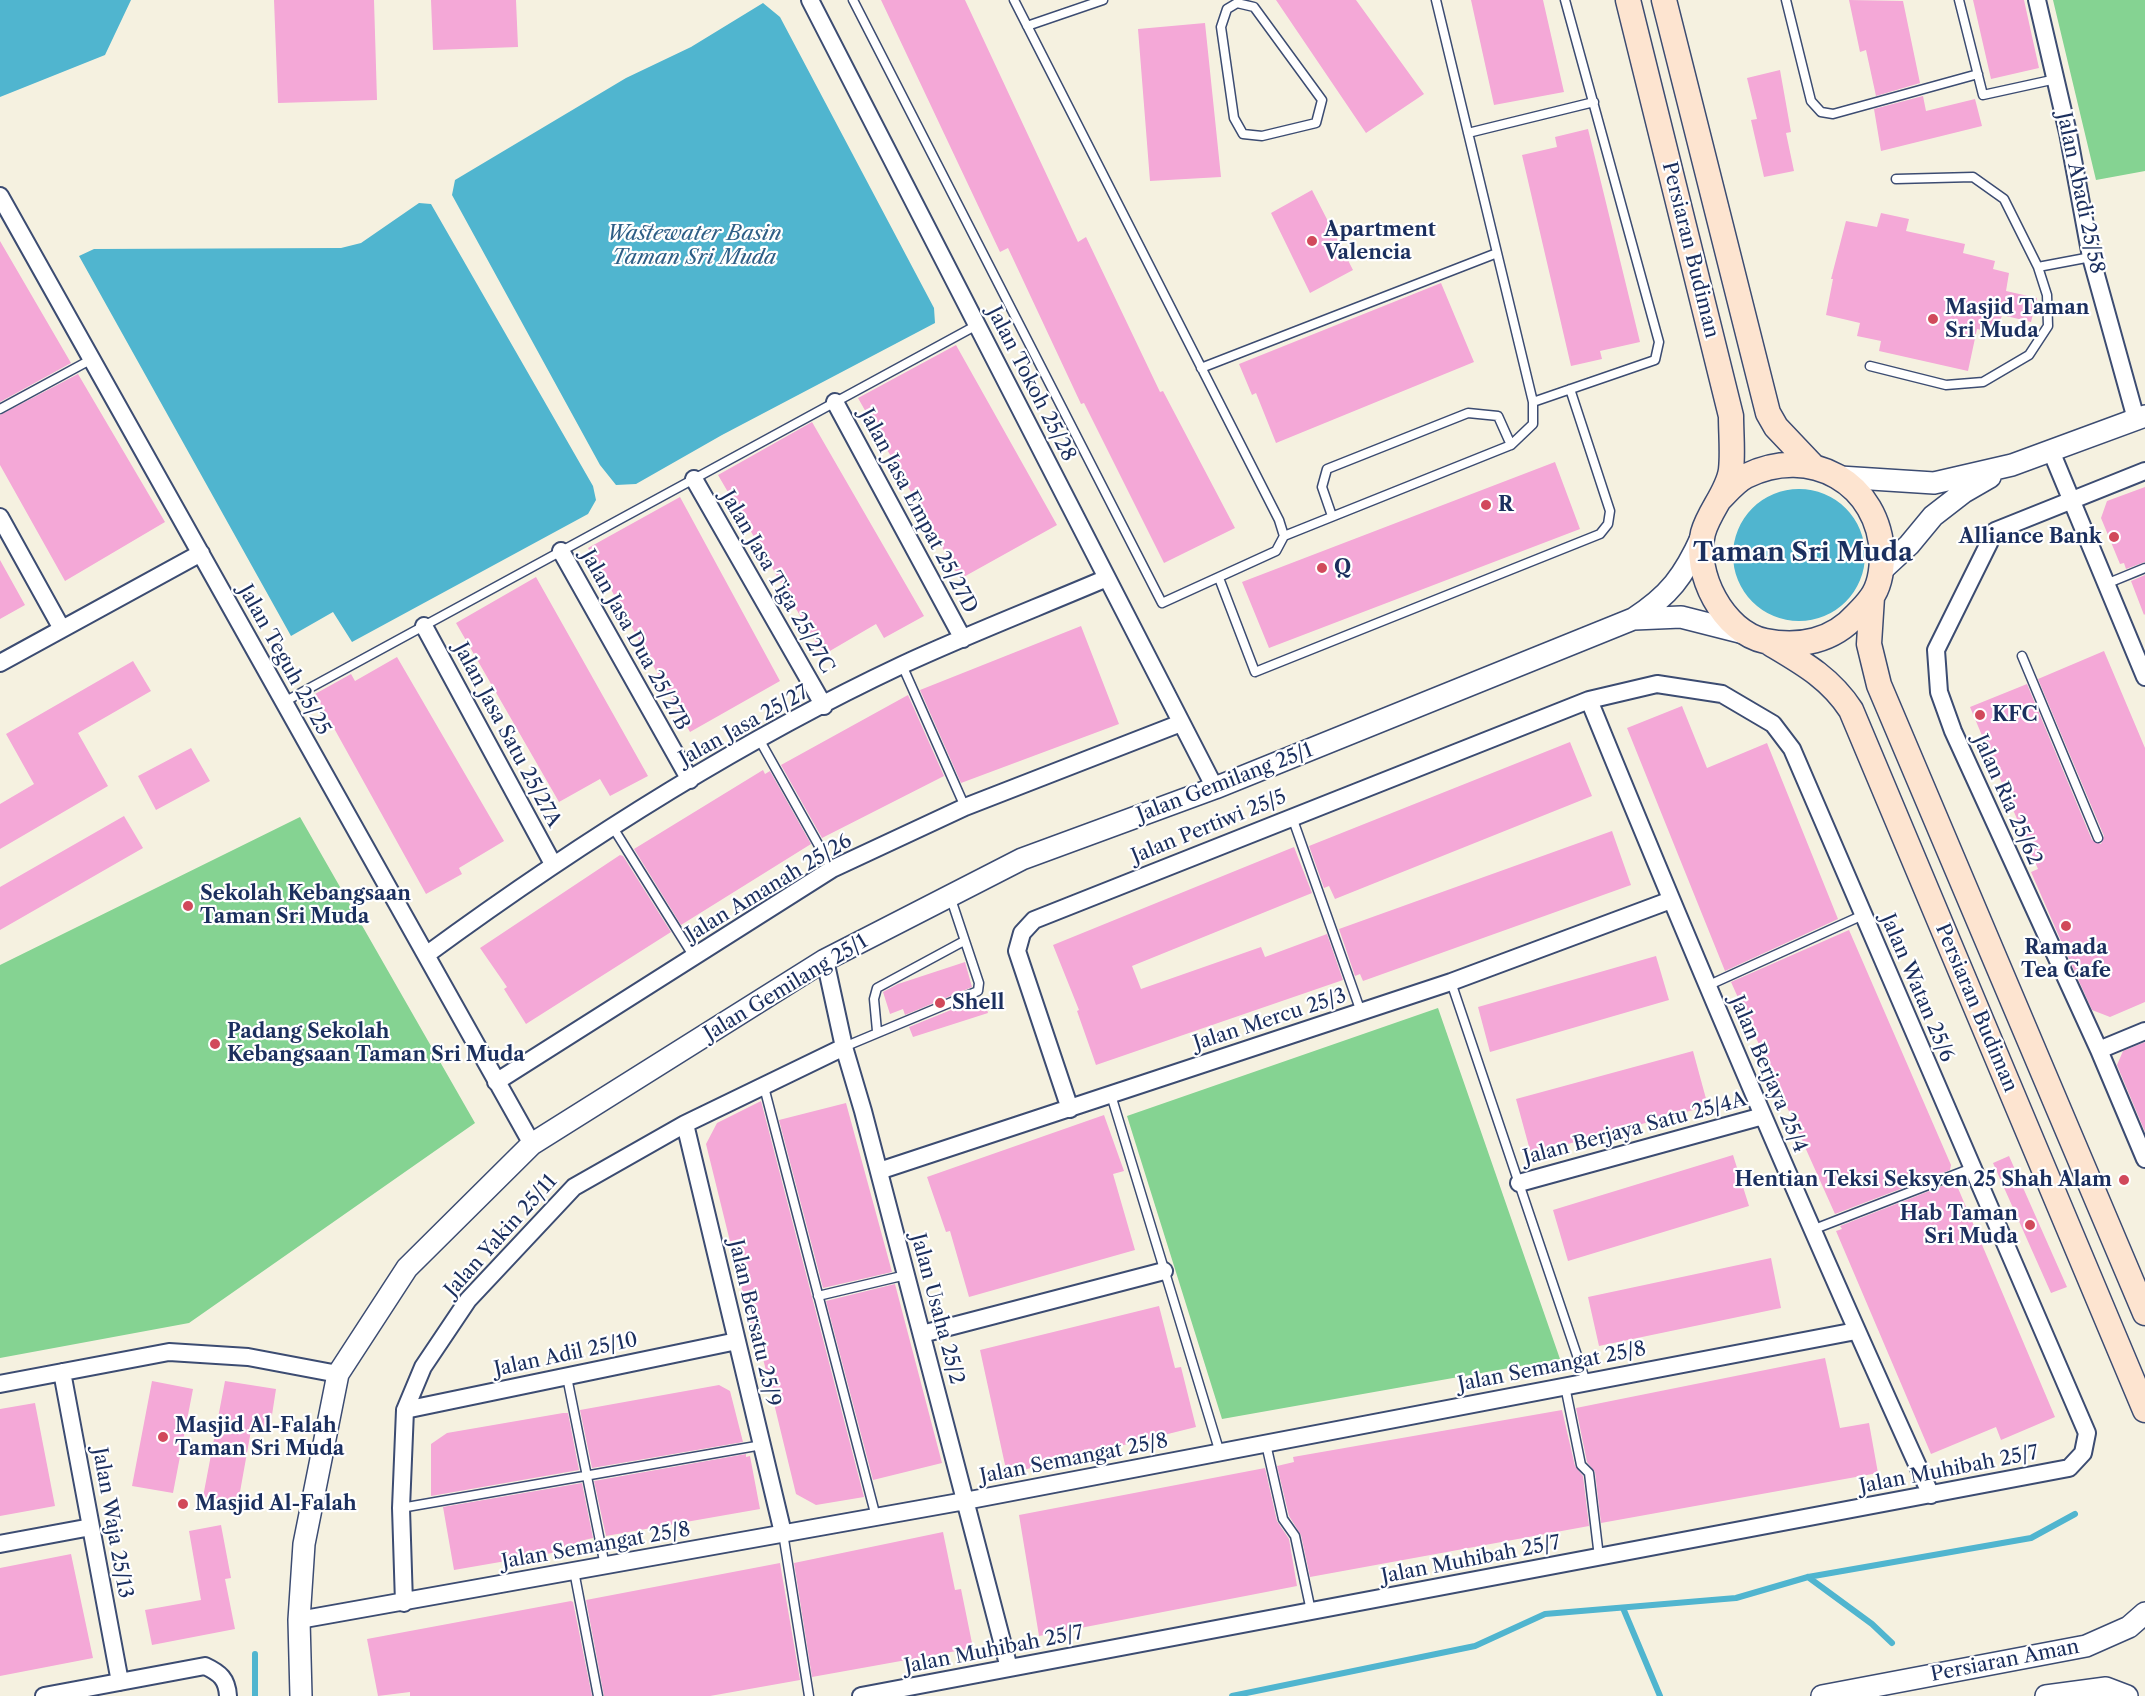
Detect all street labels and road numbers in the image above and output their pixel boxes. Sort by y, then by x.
street label: Jalan Abadi 25/58 [2051,110,2109,276]
street label: Persiaran Budiman [1657,159,1723,341]
street label: Jalan Tokoh 25/28 [982,303,1080,465]
street label: Jalan Jasa Empat 25/27D [854,405,982,617]
street label: Jalan Jasa Tiga 25/27C [715,486,839,678]
street label: Jalan Jasa Dua 25/27B [575,546,695,734]
street label: Jalan Teguh 25/25 [233,581,335,739]
street label: Jalan Jasa Satu 25/27A [448,639,566,831]
street label: Jalan Jasa 25/27 [675,681,813,771]
street label: Jalan Ria 25/62 [1967,731,2047,869]
street label: Jalan Gemilang 25/1 [1134,738,1316,828]
street label: Jalan Pertiwi 25/5 [1128,785,1290,869]
street label: Jalan Amanah 25/26 [682,829,856,947]
street label: Jalan Watan 25/6 [1875,910,1959,1066]
street label: Persiaran Budiman [1930,920,2022,1096]
street label: Jalan Gemilang 25/1 [700,930,872,1046]
street label: Jalan Mercu 25/3 [1191,984,1349,1056]
street label: Jalan Berjaya 25/4 [1724,992,1812,1156]
street label: Jalan Berjaya Satu 25/4A [1521,1088,1749,1170]
street label: Jalan Yakin 25/11 [440,1170,562,1302]
street label: Jalan Usaha 25/2 [905,1231,969,1387]
street label: Jalan Bersatu 25/9 [723,1237,785,1409]
street label: Jalan Adil 25/10 [492,1328,640,1382]
street label: Jalan Semangat 25/8 [1456,1337,1648,1397]
street label: Jalan Semangat 25/8 [978,1429,1170,1489]
street label: Jalan Muhibah 25/7 [1857,1441,2041,1499]
street label: Jalan Waja 25/13 [87,1446,137,1600]
street label: Jalan Semangat 25/8 [500,1518,692,1574]
street label: Jalan Muhibah 25/7 [1379,1531,1563,1589]
street label: Jalan Muhibah 25/7 [902,1621,1086,1679]
street label: Persiaran Aman [1929,1635,2081,1687]

